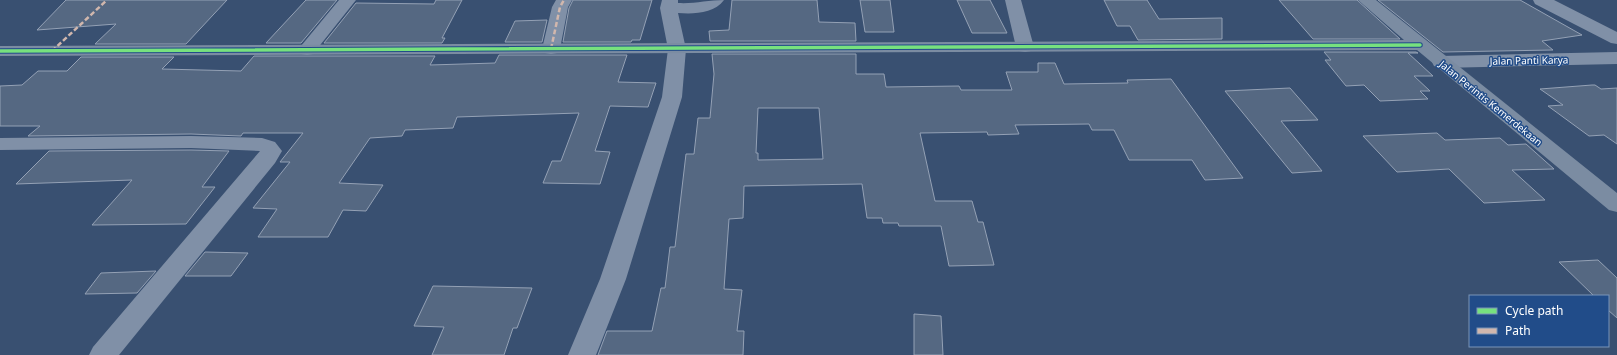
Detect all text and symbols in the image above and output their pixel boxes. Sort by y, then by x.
street label: Jalan Panti Karya [1489,52,1568,68]
street label: Jalan Perintis Kemerdekaan [1436,56,1545,149]
legend [1469,295,1609,347]
text: Cycle path [1505,302,1563,319]
text: Path [1505,322,1531,339]

